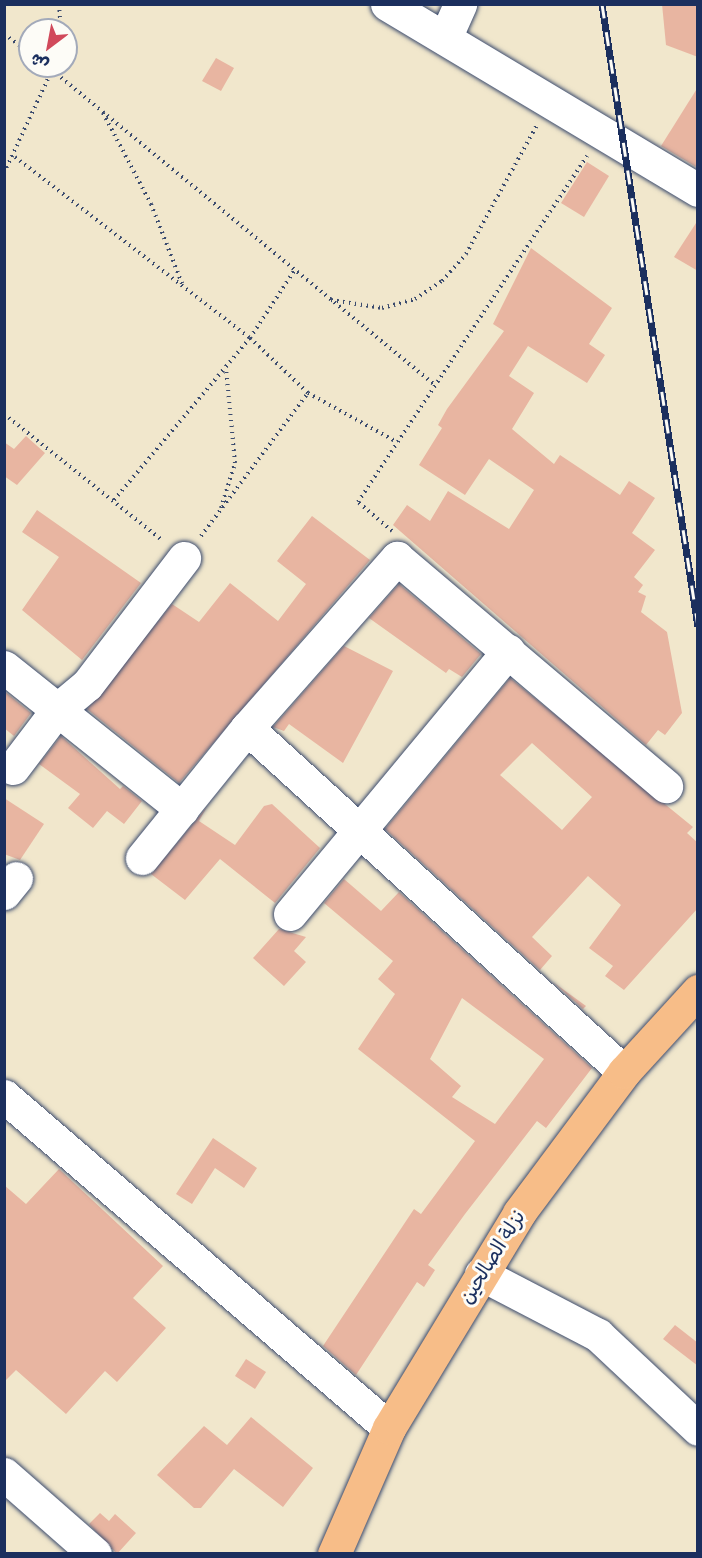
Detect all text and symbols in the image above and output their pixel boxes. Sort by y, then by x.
north arrow [18,18,78,78]
text: ش [27,48,52,75]
street label: نزلة الصالحين [454,1206,530,1308]

